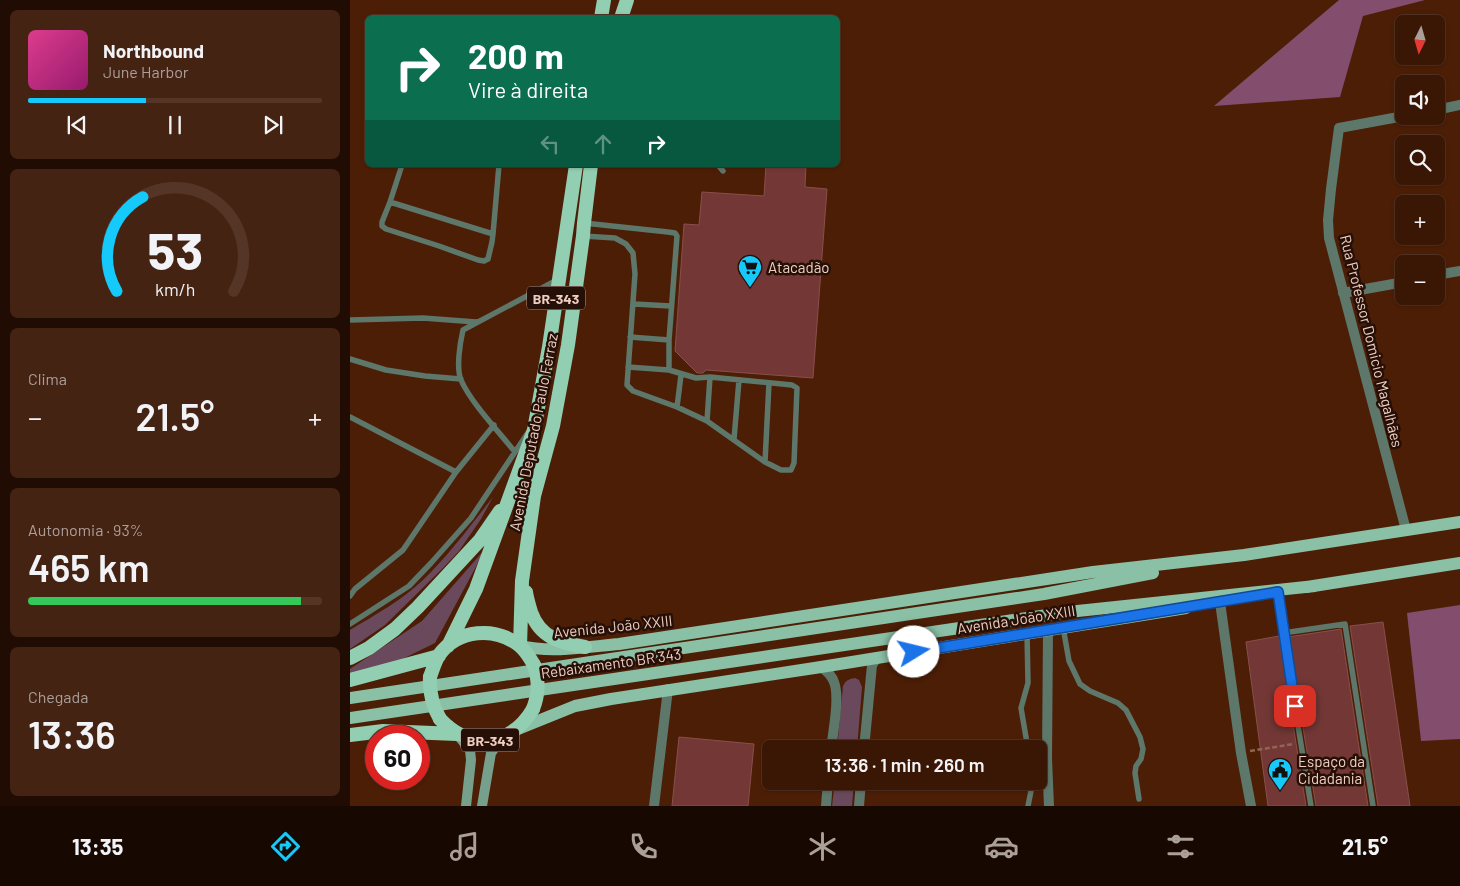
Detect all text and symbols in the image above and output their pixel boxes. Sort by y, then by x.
north arrow [1395,15,1445,65]
map controls [1395,15,1445,305]
text: 200 m [468,34,564,76]
icon: right [385,35,450,100]
text: Northbound [103,39,204,62]
text: June Harbor [103,62,189,81]
button: sound [1395,75,1445,125]
text: Vire à direita [468,76,588,102]
icon: previous [63,111,91,139]
icon: pause [161,111,189,139]
icon: next [259,111,287,139]
icon: left [536,130,564,158]
icon: ahead [589,130,617,158]
icon: right [642,130,670,158]
button: search [1395,135,1445,185]
button: + [1395,195,1445,245]
text: 53 [147,218,203,280]
street label: Rua Professor Domicio Magalhães [1337,233,1407,449]
supermarket icon: Atacadão [737,254,763,288]
button: − [1395,255,1445,305]
place label: Atacadão [768,258,829,276]
text: km/h [155,278,195,300]
road number: BR-343 [527,286,585,310]
street label: Avenida Deputado Paulo Ferraz [505,331,561,532]
text: Clima [28,369,67,388]
text: 21.5° [136,393,214,439]
text: − [28,400,42,434]
text: + [308,400,322,434]
text: Autonomia · 93% [28,520,143,539]
text: 465 km [28,544,149,590]
street label: Avenida João XXIII [956,601,1076,637]
street label: Avenida João XXIII [553,611,673,641]
position arrow [887,625,939,677]
street label: Rebaixamento BR 343 [540,644,682,682]
pin [1274,685,1316,727]
text: Chegada [28,687,88,706]
icon: arrive [1281,692,1309,720]
text: 13:36 [28,711,115,757]
speed limit sign: 60 [365,725,430,790]
road number: BR-343 [461,728,519,752]
place label: Espaço da Cidadania [1298,752,1365,787]
text: 13:36 · 1 min · 260 m [825,753,984,776]
public building icon: Espaço da Cidadania [1267,757,1293,791]
icon: directions [268,829,303,864]
icon: music [447,829,482,864]
icon: phone [626,829,661,864]
icon: climate [805,829,840,864]
icon: car [984,829,1019,864]
icon: filters [1163,829,1198,864]
text: 13:35 [72,833,123,859]
text: 21.5° [1342,833,1388,859]

